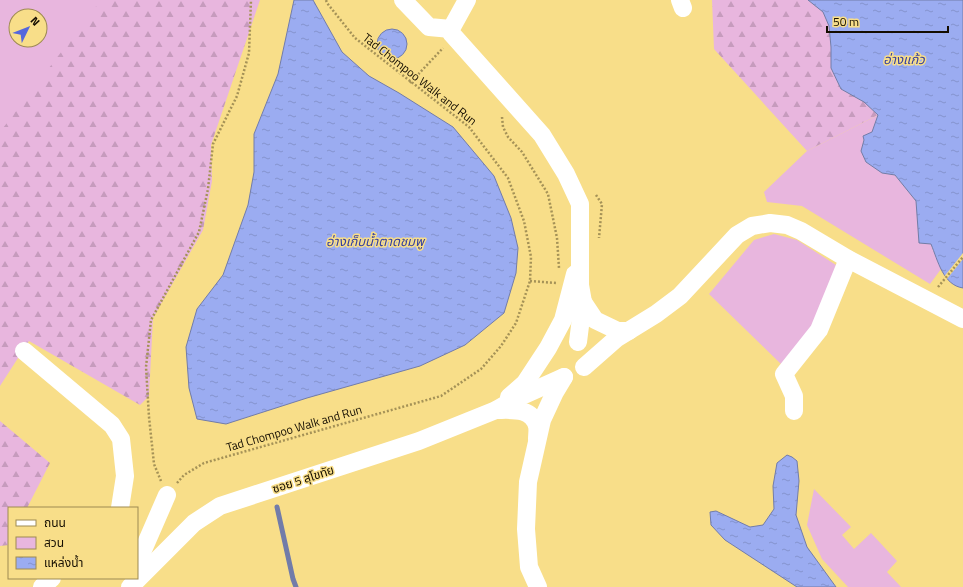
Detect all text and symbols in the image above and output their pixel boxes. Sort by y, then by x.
north arrow [8,8,48,48]
scale bar [827,8,948,34]
text: 50 m [833,12,859,31]
text: N [27,13,44,29]
street label: Tad Chompoo Walk and Run [359,28,481,130]
water label: อ่างแก้ว [883,49,925,69]
water label: อ่างเก็บน้ำตาดชมพู [326,231,426,251]
street label: Tad Chompoo Walk and Run [224,400,364,456]
street label: ซอย 5 สุโขทัย [270,460,336,498]
legend [8,507,138,579]
text: ถนน [44,513,66,532]
text: สวน [44,533,64,552]
text: แหล่งน้ำ [44,553,83,572]

